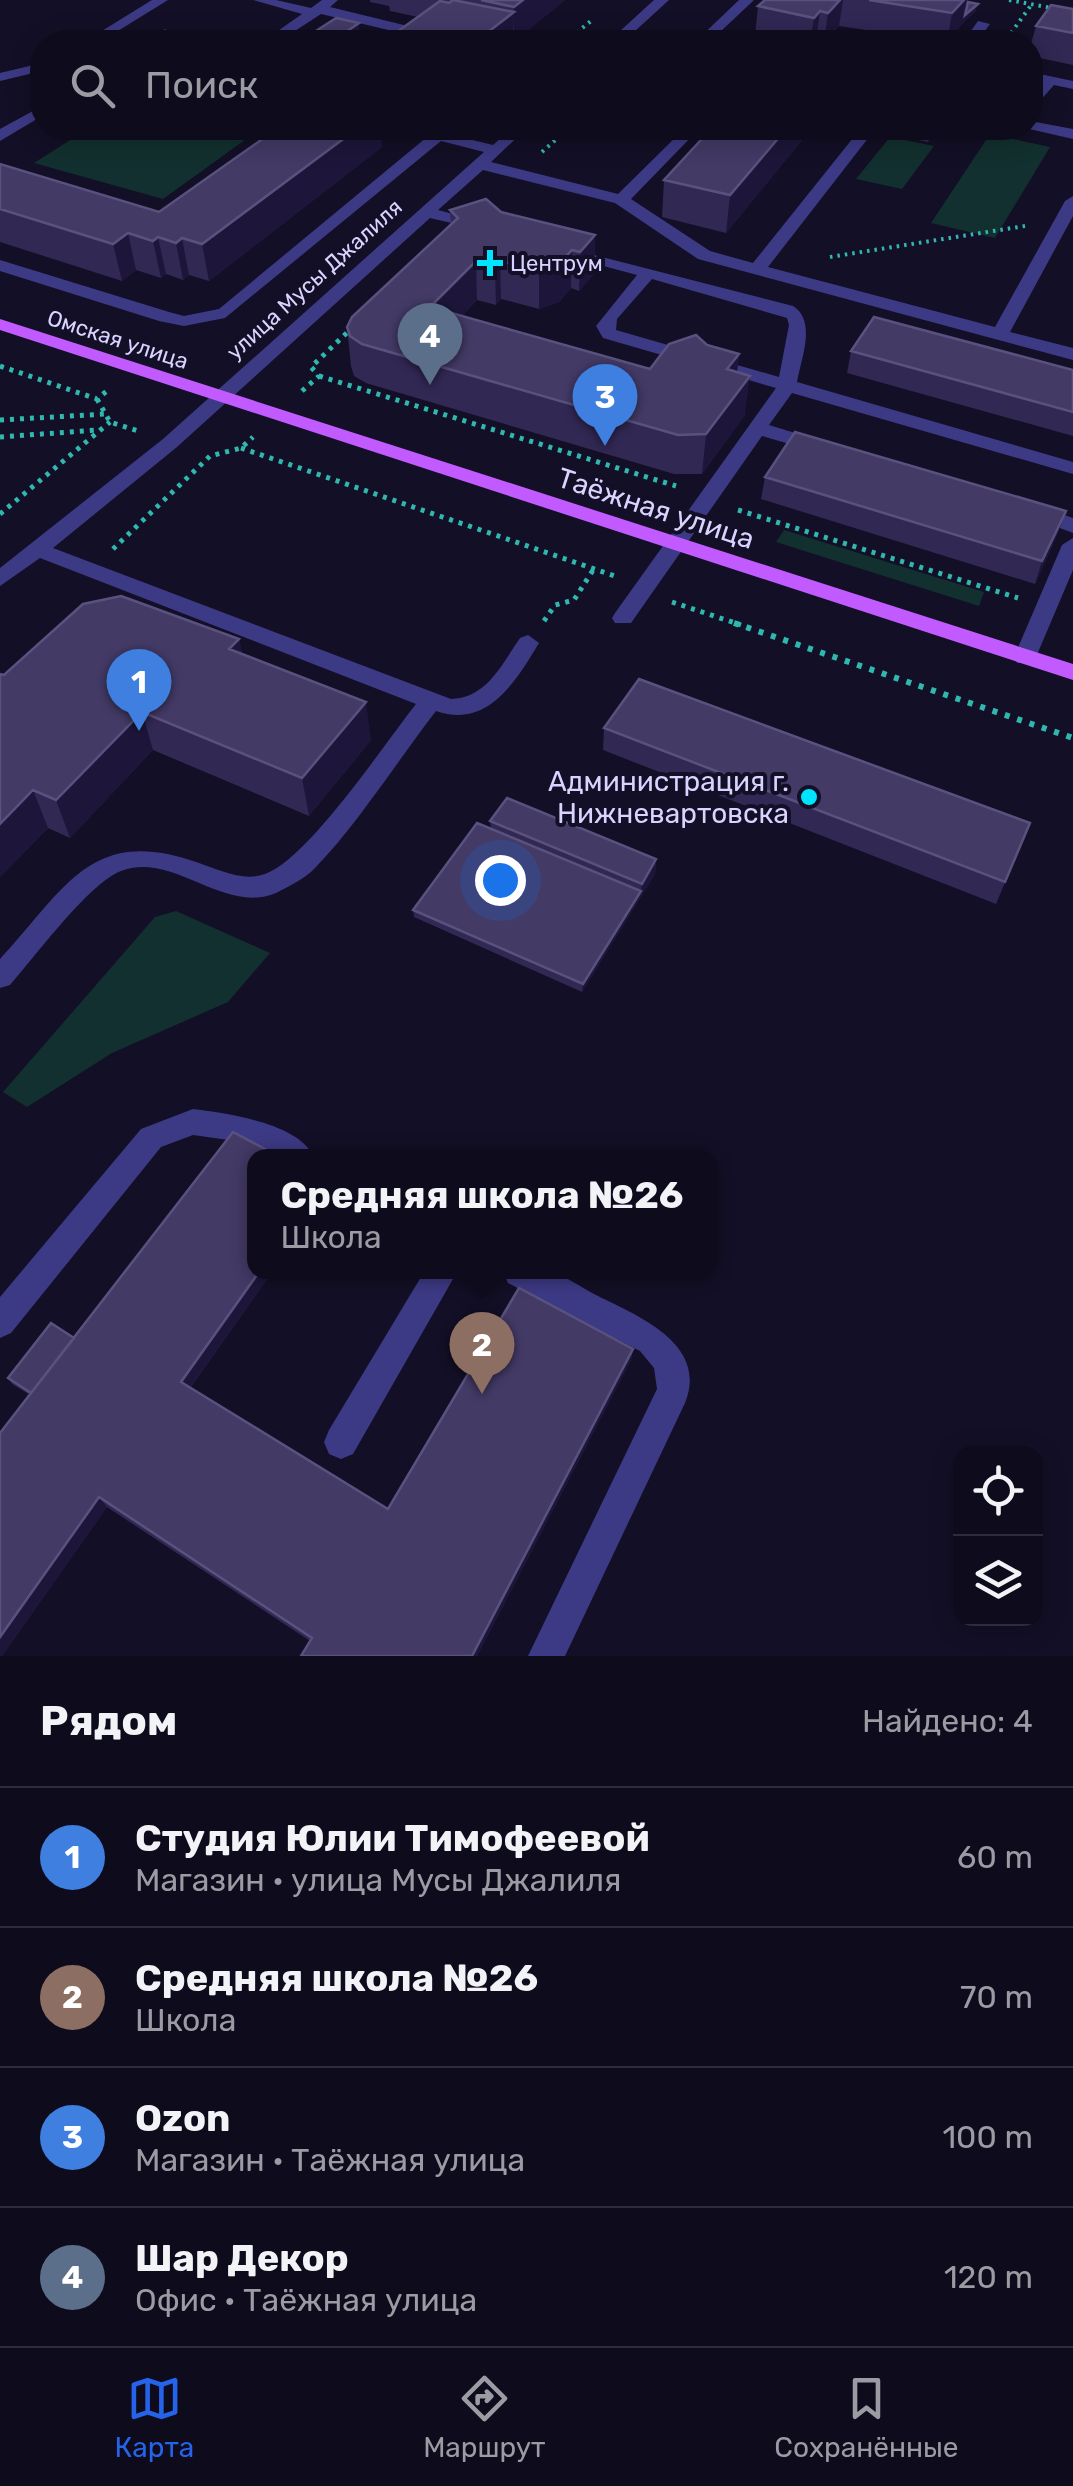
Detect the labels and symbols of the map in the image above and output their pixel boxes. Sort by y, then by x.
street label: улица Мусы Джалиля [221,193,408,365]
place label: Центрум [510,250,603,277]
marker: Центрум [479,252,501,274]
pin: 4 [398,302,462,385]
street label: Омская улица [44,304,192,375]
pin: 3 [572,364,638,446]
street label: Таёжная улица [553,461,758,556]
pin: 1 [106,648,172,731]
place label: Администрация г. Нижневартовска [548,765,789,830]
marker: Администрация г. Нижневартовска [798,786,820,808]
your location [475,855,526,906]
pin: 2 [450,1312,514,1394]

